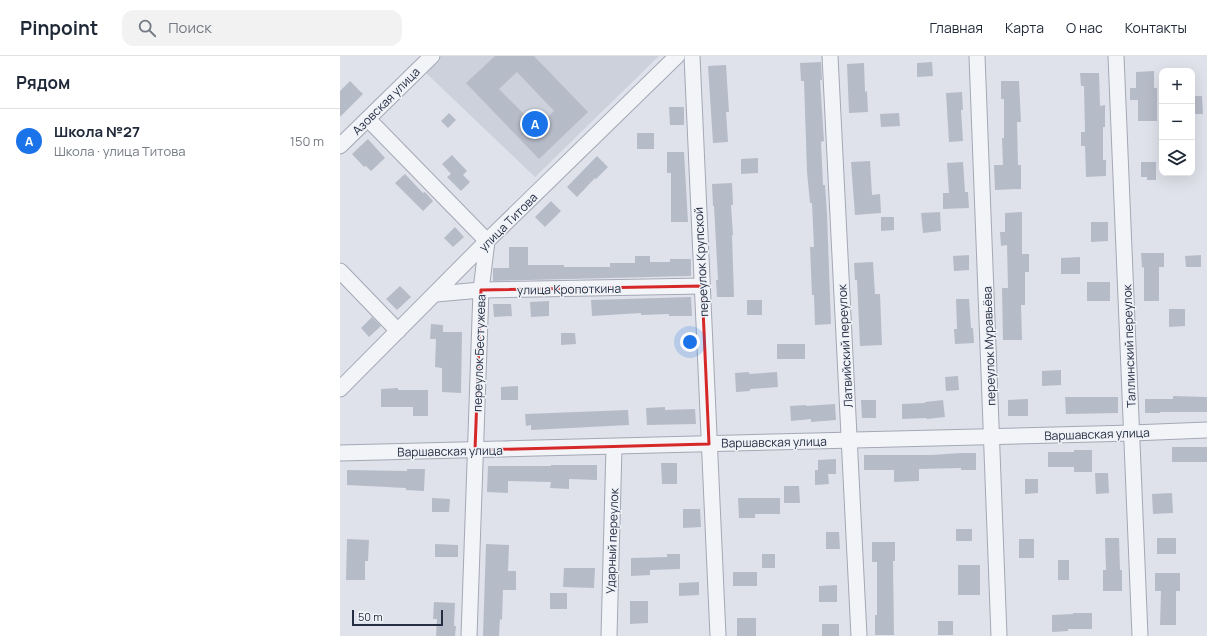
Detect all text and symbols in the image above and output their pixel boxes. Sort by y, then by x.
search box [122,10,402,46]
text: Pinpoint [20,15,98,41]
icon: search [136,17,158,39]
text: Поиск [168,17,212,38]
text: Главная [930,18,983,37]
text: Карта [1005,18,1044,37]
text: О нас [1066,18,1103,37]
text: Контакты [1125,18,1187,37]
street label: Азовская улица [348,63,424,139]
map controls [1159,68,1195,176]
button: + [1159,68,1195,104]
text: Рядом [16,71,70,94]
button: − [1159,104,1195,140]
pin: A [522,109,548,139]
text: Школа №27 [54,121,140,142]
text: A [25,132,33,150]
text: 150 m [290,132,324,150]
button: layers [1159,140,1195,176]
text: Школа · улица Титова [54,142,185,160]
street label: улица Титова [475,189,541,255]
street label: переулок Крупской [690,207,712,317]
street label: улица Кропоткина [517,280,621,298]
street label: Латвийский переулок [833,283,857,408]
street label: Таллинский переулок [1118,283,1140,408]
street label: переулок Муравьёва [978,286,1000,406]
street label: переулок Бестужева [468,294,490,412]
your location [680,332,700,352]
street label: Варшавская улица [1044,424,1150,444]
street label: Варшавская улица [721,433,827,451]
street label: Варшавская улица [397,442,503,460]
street label: Ударный переулок [602,487,622,594]
scale bar [352,608,443,627]
text: 50 m [358,609,383,624]

